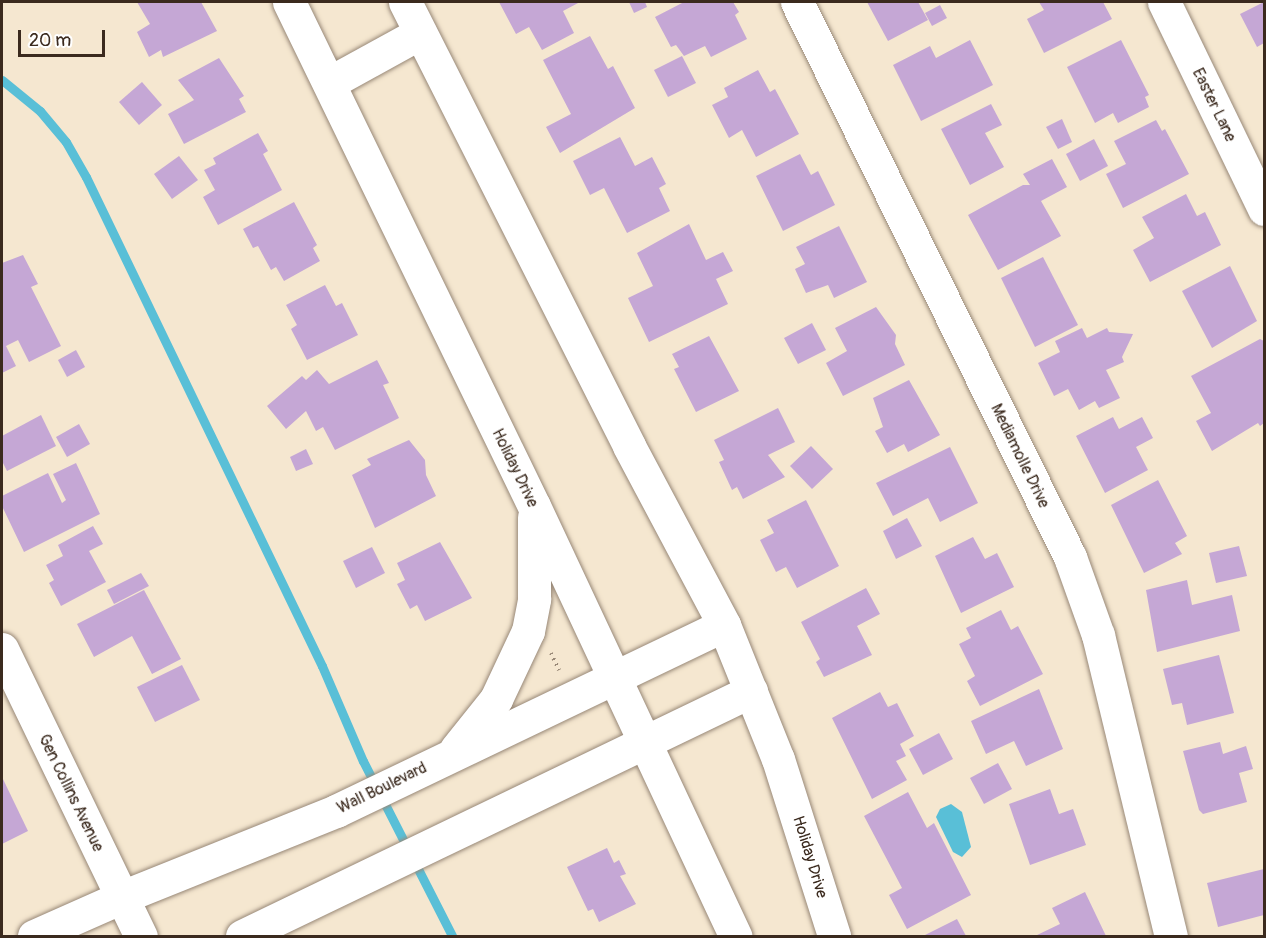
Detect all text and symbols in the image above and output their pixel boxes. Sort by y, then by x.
scale bar [21,18,108,56]
text: 20 m [29,29,71,52]
street label: Easter Lane [1188,65,1240,145]
street label: Mediamolle Drive [987,401,1053,511]
street label: Holiday Drive [488,426,542,510]
street label: Gen Collins Avenue [34,731,108,855]
street label: Wall Boulevard [334,758,430,818]
street label: Holiday Drive [788,813,832,901]

